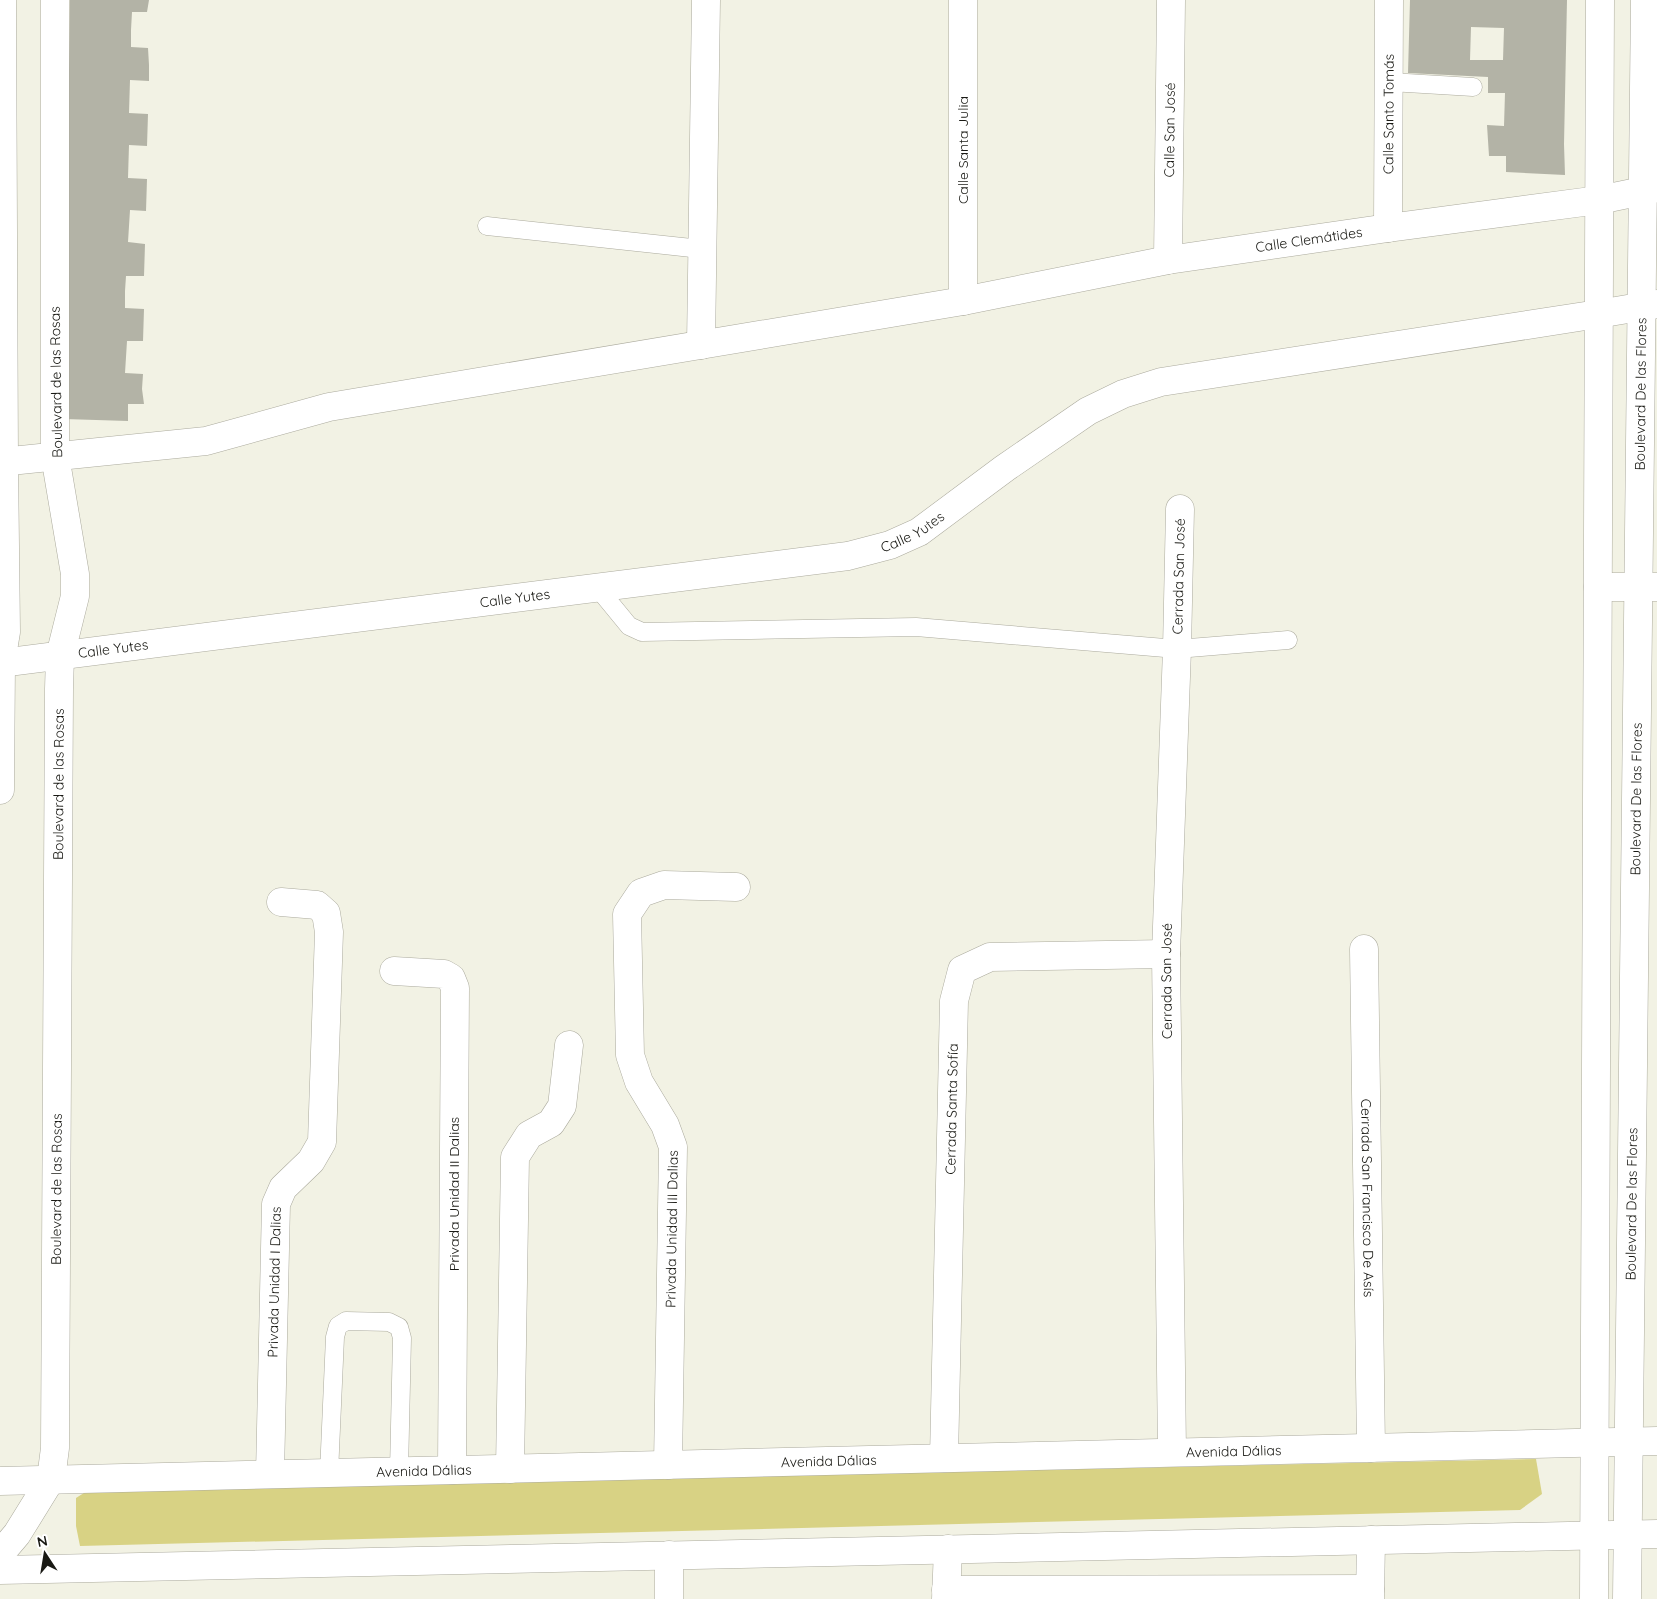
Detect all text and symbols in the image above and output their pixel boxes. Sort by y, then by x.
street label: Calle Santo Tomás [1379,54,1398,174]
street label: Calle San José [1160,82,1179,178]
street label: Calle Santa Julia [954,96,972,204]
street label: Calle Clemátides [1254,223,1364,256]
street label: Boulevard de las Rosas [46,306,66,458]
street label: Boulevard De las Flores [1631,318,1650,471]
street label: Calle Yutes [879,507,948,556]
street label: Cerrada San José [1168,518,1189,635]
street label: Calle Yutes [479,585,551,611]
street label: Calle Yutes [77,635,149,662]
street label: Boulevard de las Rosas [49,708,68,860]
street label: Boulevard De las Flores [1626,722,1646,876]
street label: Cerrada San José [1157,923,1176,1039]
street label: Cerrada Santa Sofía [941,1043,962,1175]
street label: Cerrada San Francisco De Asís [1357,1099,1378,1297]
street label: Boulevard de las Rosas [47,1113,66,1265]
street label: Privada Unidad II Dalias [445,1117,463,1271]
street label: Boulevard De las Flores [1622,1127,1641,1281]
street label: Privada Unidad III Dalias [661,1150,682,1308]
street label: Privada Unidad I Dalias [264,1206,285,1358]
street label: Avenida Dálias [1186,1441,1282,1461]
street label: Avenida Dálias [781,1451,877,1471]
street label: Avenida Dálias [376,1461,472,1481]
north arrow [20,1529,70,1579]
text: N [35,1531,49,1551]

